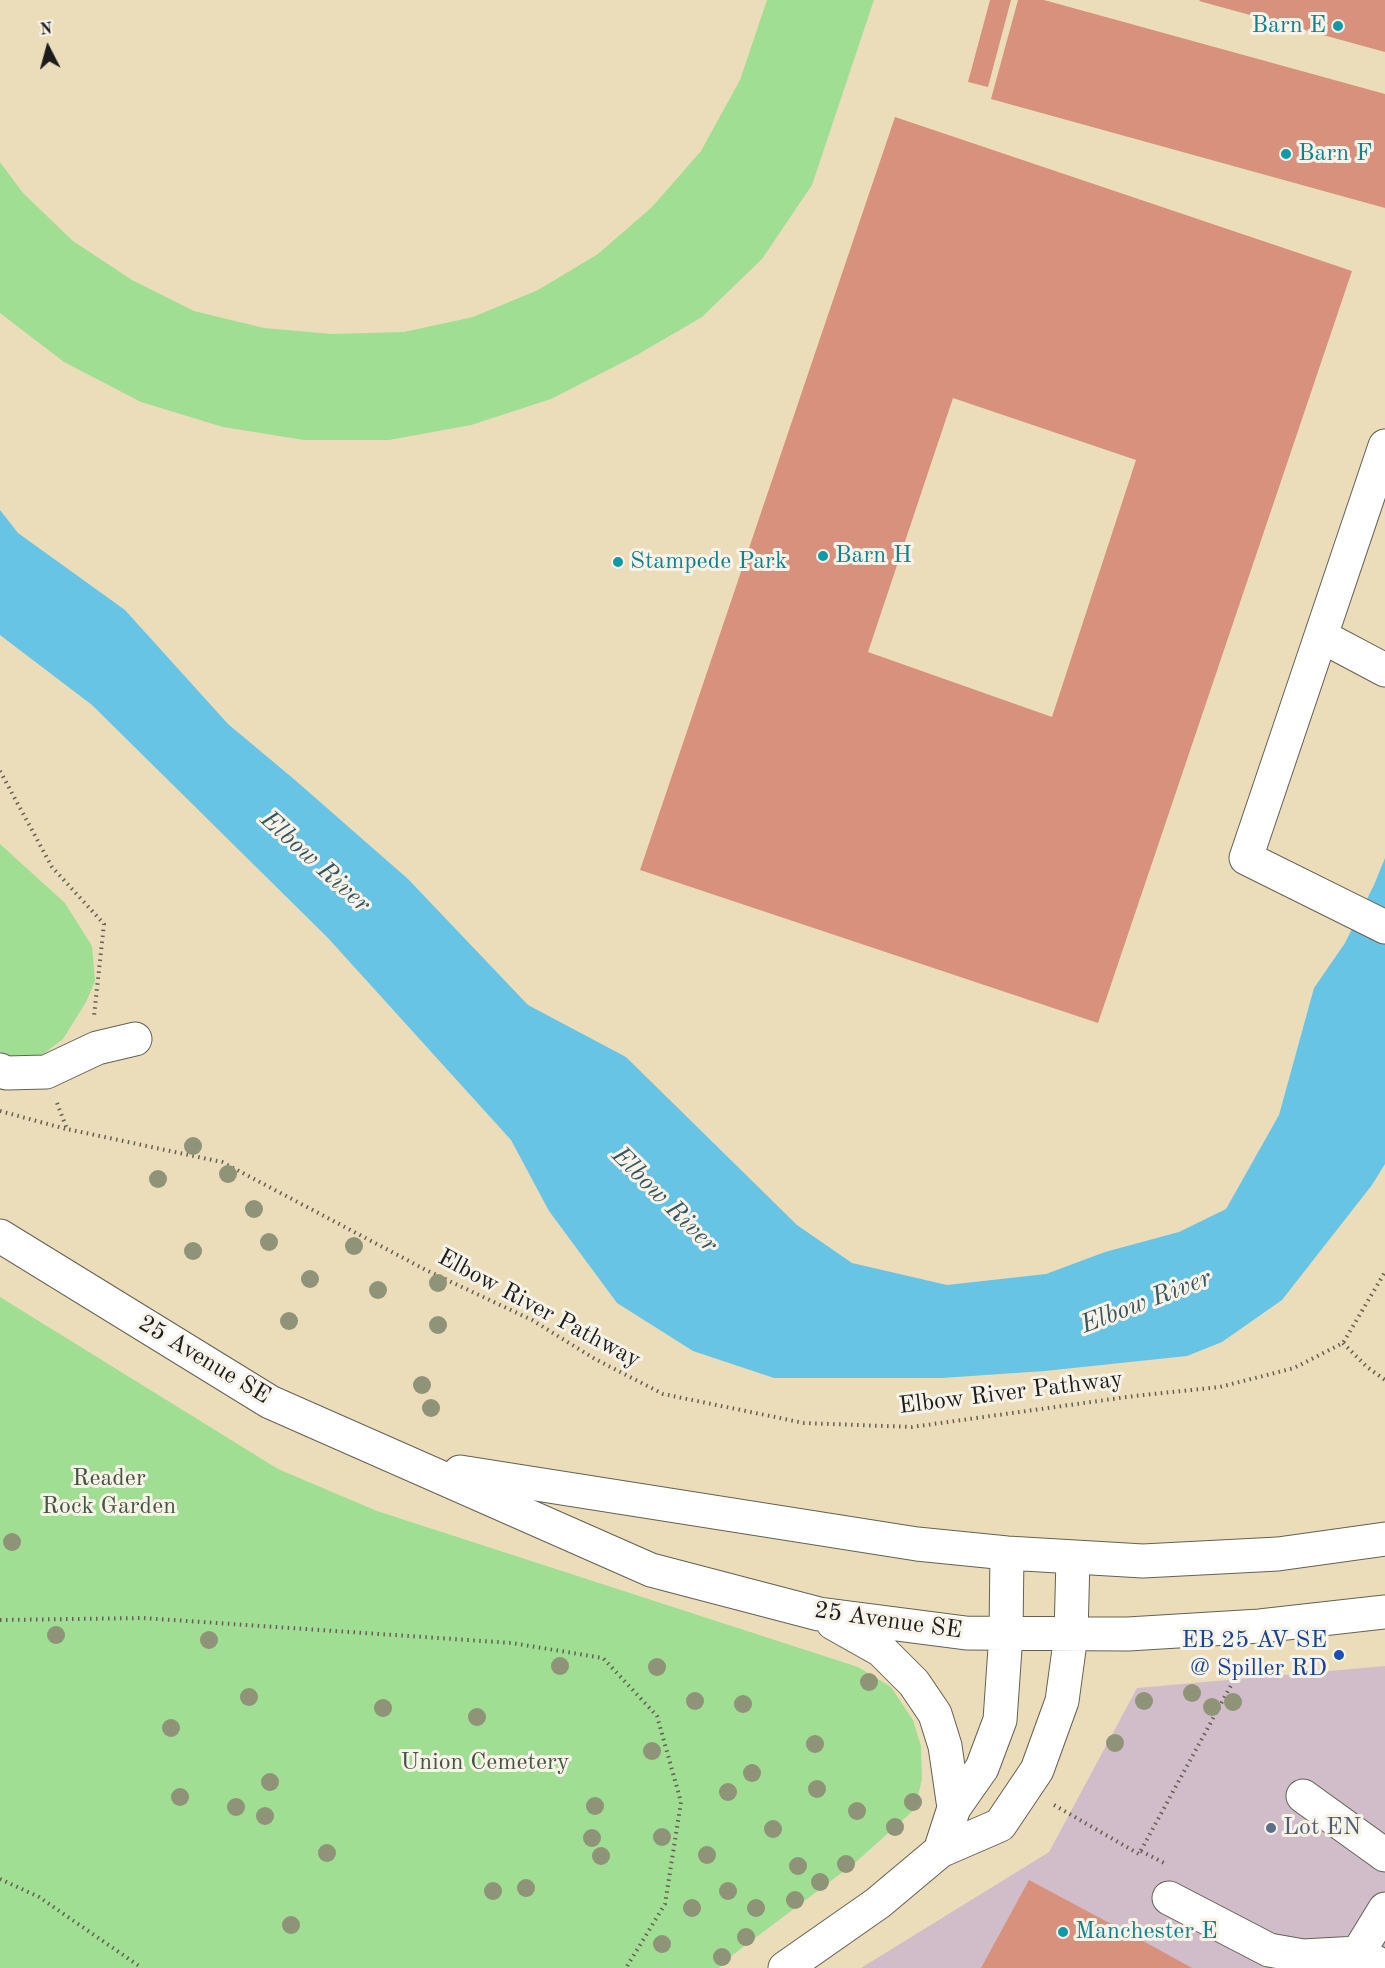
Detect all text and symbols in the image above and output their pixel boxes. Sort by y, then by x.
place label: Barn E [1252,12,1326,40]
north arrow [18,18,78,78]
marker: Barn E [1331,19,1345,33]
text: N [39,22,53,39]
place label: Barn F [1298,140,1372,168]
marker: Barn F [1279,147,1293,161]
place label: Barn H [835,542,912,570]
place label: Stampede Park [630,548,787,576]
marker: Barn H [816,549,830,563]
marker: Stampede Park [611,555,625,569]
water label: Elbow River [253,804,377,920]
water label: Elbow River [604,1140,724,1260]
street label: Elbow River Pathway [433,1243,645,1375]
water label: Elbow River [1076,1263,1216,1341]
street label: 25 Avenue SE [133,1309,275,1411]
street label: Elbow River Pathway [897,1365,1125,1421]
park label: Reader Rock Garden [42,1465,176,1521]
street label: 25 Avenue SE [812,1596,964,1646]
place label: EB 25 AV SE @ Spiller RD [1182,1627,1327,1683]
marker: EB 25 AV SE @ Spiller RD [1332,1648,1346,1662]
park label: Union Cemetery [401,1749,569,1777]
place label: Lot EN [1283,1814,1361,1842]
marker: Lot EN [1264,1821,1278,1835]
place label: Manchester E [1075,1918,1217,1946]
marker: Manchester E [1056,1925,1070,1939]

